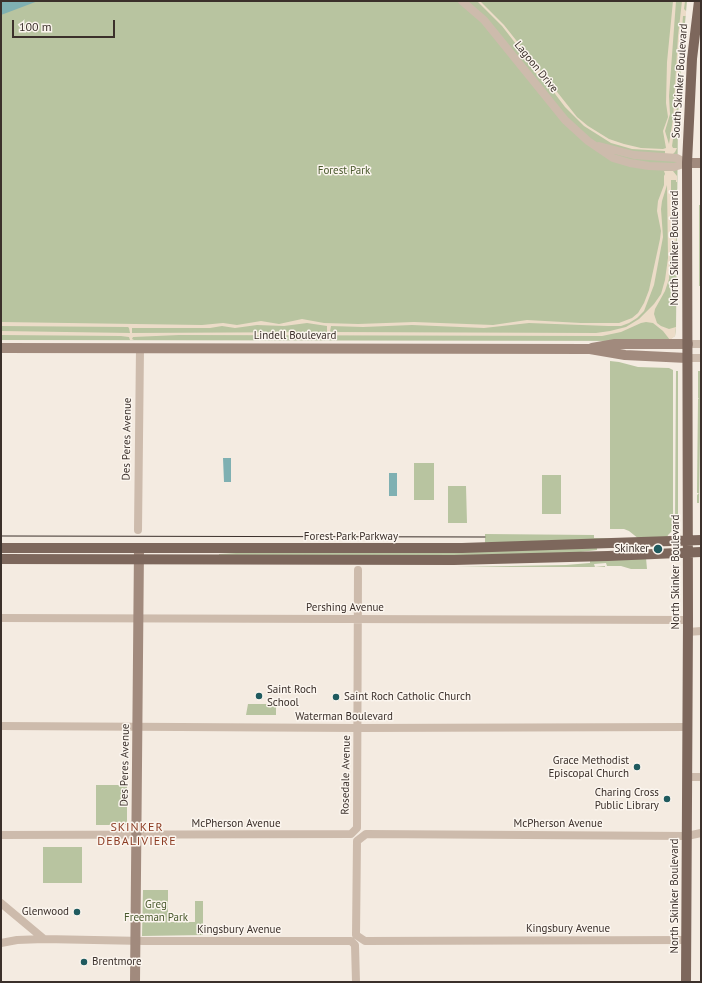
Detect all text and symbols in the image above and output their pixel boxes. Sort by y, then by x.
scale bar [14,12,117,38]
text: 100 m [19,19,52,34]
street label: South Skinker Boulevard [669,23,691,139]
street label: Lagoon Drive [511,39,561,95]
park label: Forest Park [318,164,370,178]
street label: North Skinker Boulevard [668,191,682,305]
street label: Lindell Boulevard [254,329,336,343]
street label: Des Peres Avenue [120,397,134,481]
street label: North Skinker Boulevard [669,515,683,629]
street label: Forest Park Parkway [304,530,398,544]
place label: Skinker [614,542,649,556]
marker: Skinker [652,543,664,555]
street label: Pershing Avenue [306,601,384,615]
place label: Saint Roch School [267,683,317,709]
place label: Saint Roch Catholic Church [344,690,471,704]
marker: Saint Roch School [254,691,264,701]
marker: Saint Roch Catholic Church [331,692,341,702]
street label: Waterman Boulevard [295,710,393,724]
street label: Des Peres Avenue [118,723,132,807]
street label: Rosedale Avenue [339,735,353,815]
place label: Grace Methodist Episcopal Church [548,754,629,780]
marker: Grace Methodist Episcopal Church [632,762,642,772]
place label: Charing Cross Public Library [595,786,659,812]
marker: Charing Cross Public Library [662,794,672,804]
street label: McPherson Avenue [192,817,280,831]
street label: McPherson Avenue [514,817,602,831]
district label: SKINKER DEBALIVIERE [97,821,177,849]
street label: North Skinker Boulevard [668,839,682,953]
park label: Greg Freeman Park [124,898,188,924]
place label: Glenwood [22,905,69,919]
marker: Glenwood [72,907,82,917]
street label: Kingsbury Avenue [526,922,610,936]
street label: Kingsbury Avenue [197,923,281,937]
place label: Brentmore [92,955,142,969]
marker: Brentmore [79,957,89,967]

